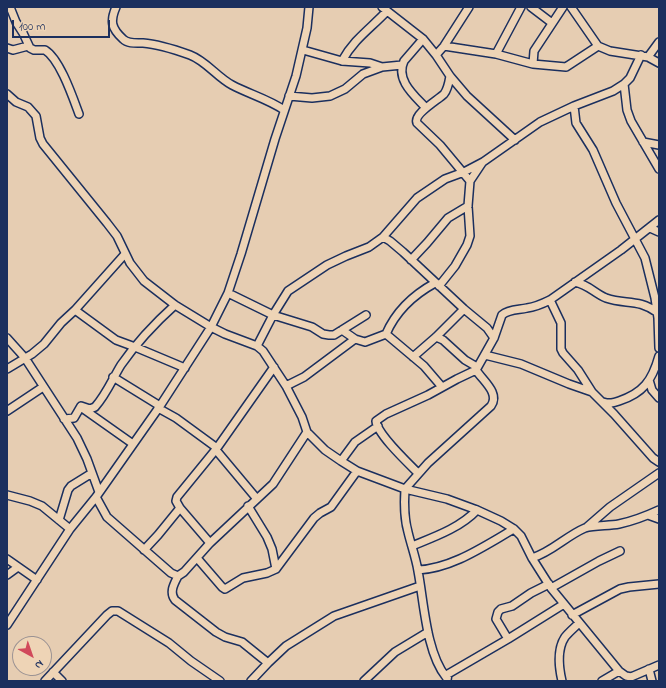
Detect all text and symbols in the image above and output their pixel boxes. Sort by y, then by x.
scale bar [14,12,112,38]
text: 100 m [19,18,46,36]
north arrow [12,636,52,676]
text: N [31,656,47,673]

